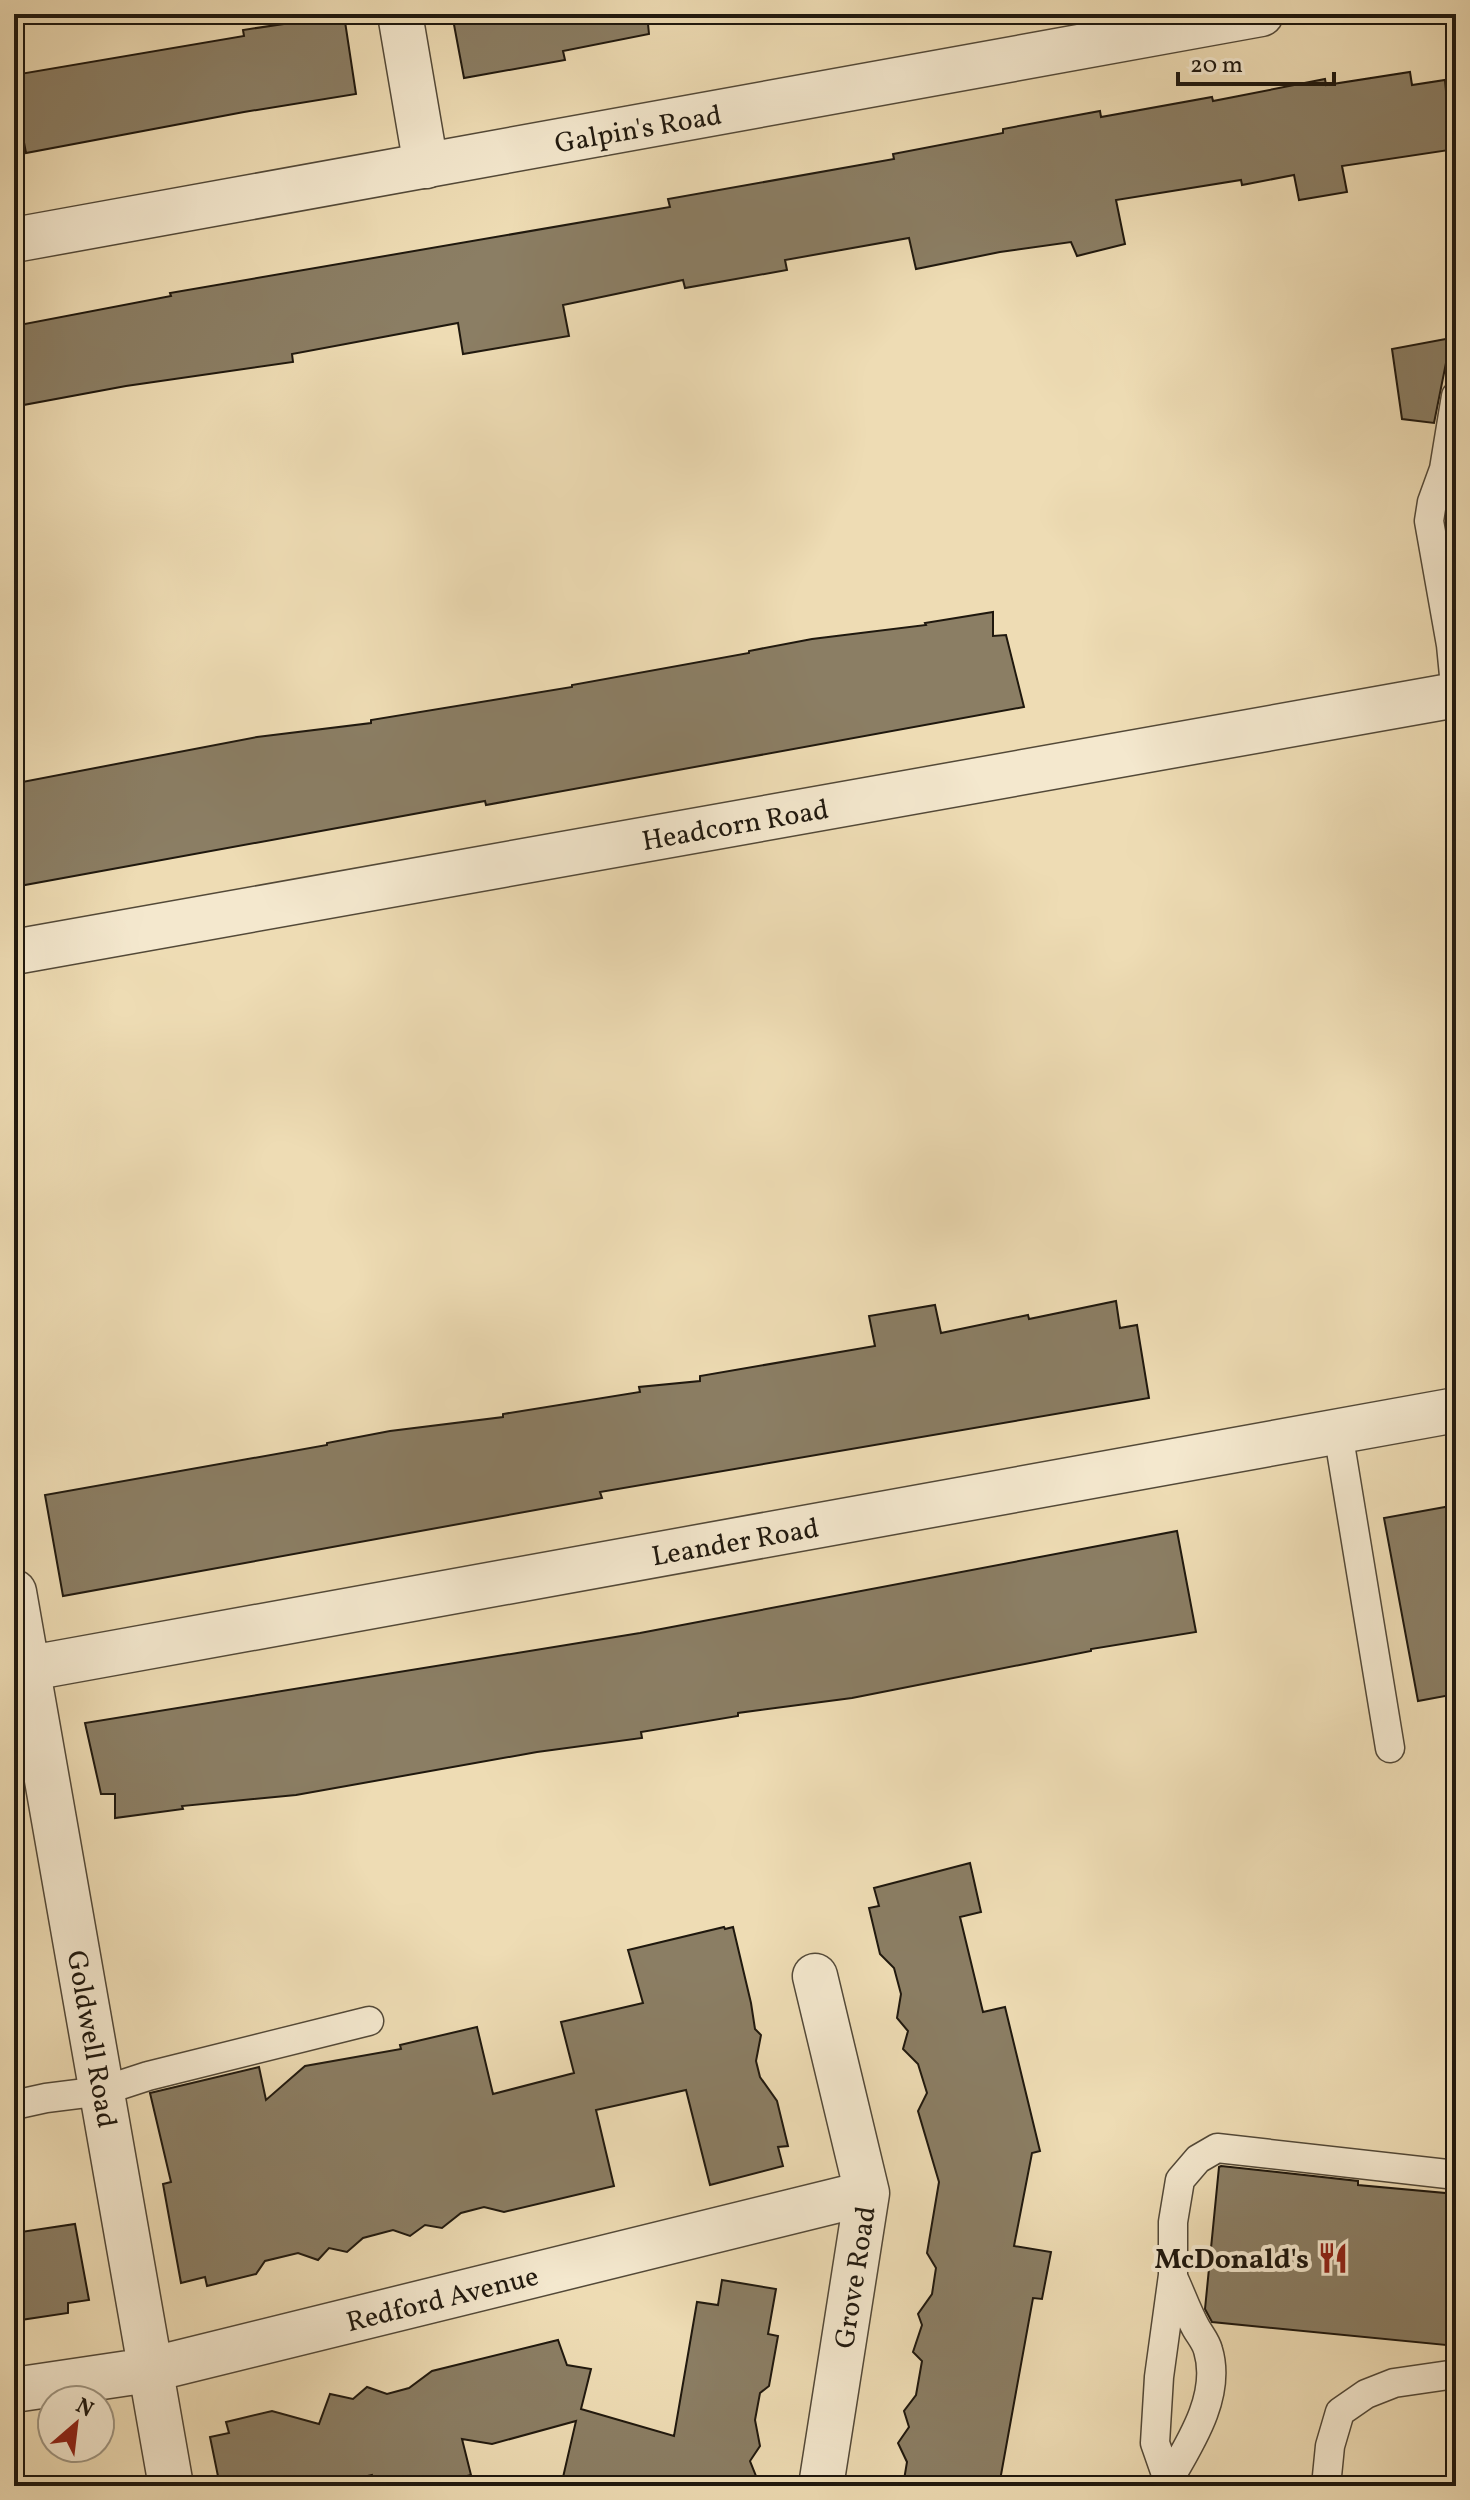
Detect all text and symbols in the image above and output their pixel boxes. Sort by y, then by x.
scale bar [1178,36,1334,86]
text: 20 m [1190,49,1243,83]
street label: Galpin's Road [552,97,725,164]
street label: Headcorn Road [639,791,832,862]
street label: Leander Road [649,1510,822,1577]
street label: Goldwell Road [56,1948,125,2131]
street label: Grove Road [826,2204,887,2351]
place label: McDonald's [1155,2241,1309,2280]
restaurant icon: McDonald's [1316,2241,1350,2275]
street label: Redford Avenue [342,2258,543,2343]
north arrow [36,2384,116,2464]
text: N [70,2391,99,2426]

